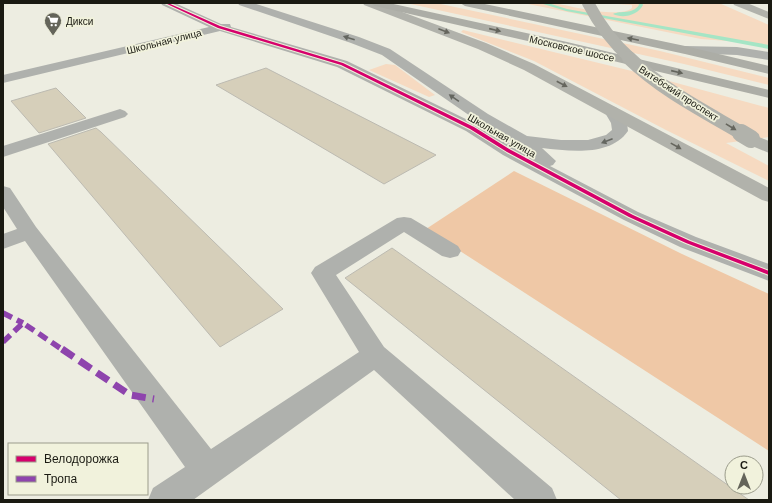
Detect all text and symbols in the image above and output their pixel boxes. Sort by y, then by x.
supermarket icon: Дикси [43,11,63,36]
place label: Дикси [66,16,93,27]
street label: Школьная улица [126,27,203,56]
one-way arrow [489,27,501,33]
one-way arrow [438,29,450,35]
street label: Московское шоссе [528,33,616,64]
one-way arrow [343,35,355,41]
one-way arrow [627,35,639,41]
street label: Витебский проспект [637,64,721,124]
one-way arrow [670,69,683,75]
one-way arrow [557,81,568,87]
one-way arrow [449,94,459,102]
street label: Школьная улица [466,111,538,160]
one-way arrow [726,123,736,131]
one-way arrow [600,138,612,144]
one-way arrow [671,143,682,150]
legend [8,443,148,495]
text: Велодорожка [44,452,119,466]
north arrow [724,455,764,495]
text: С [740,459,748,471]
text: Тропа [44,472,78,486]

